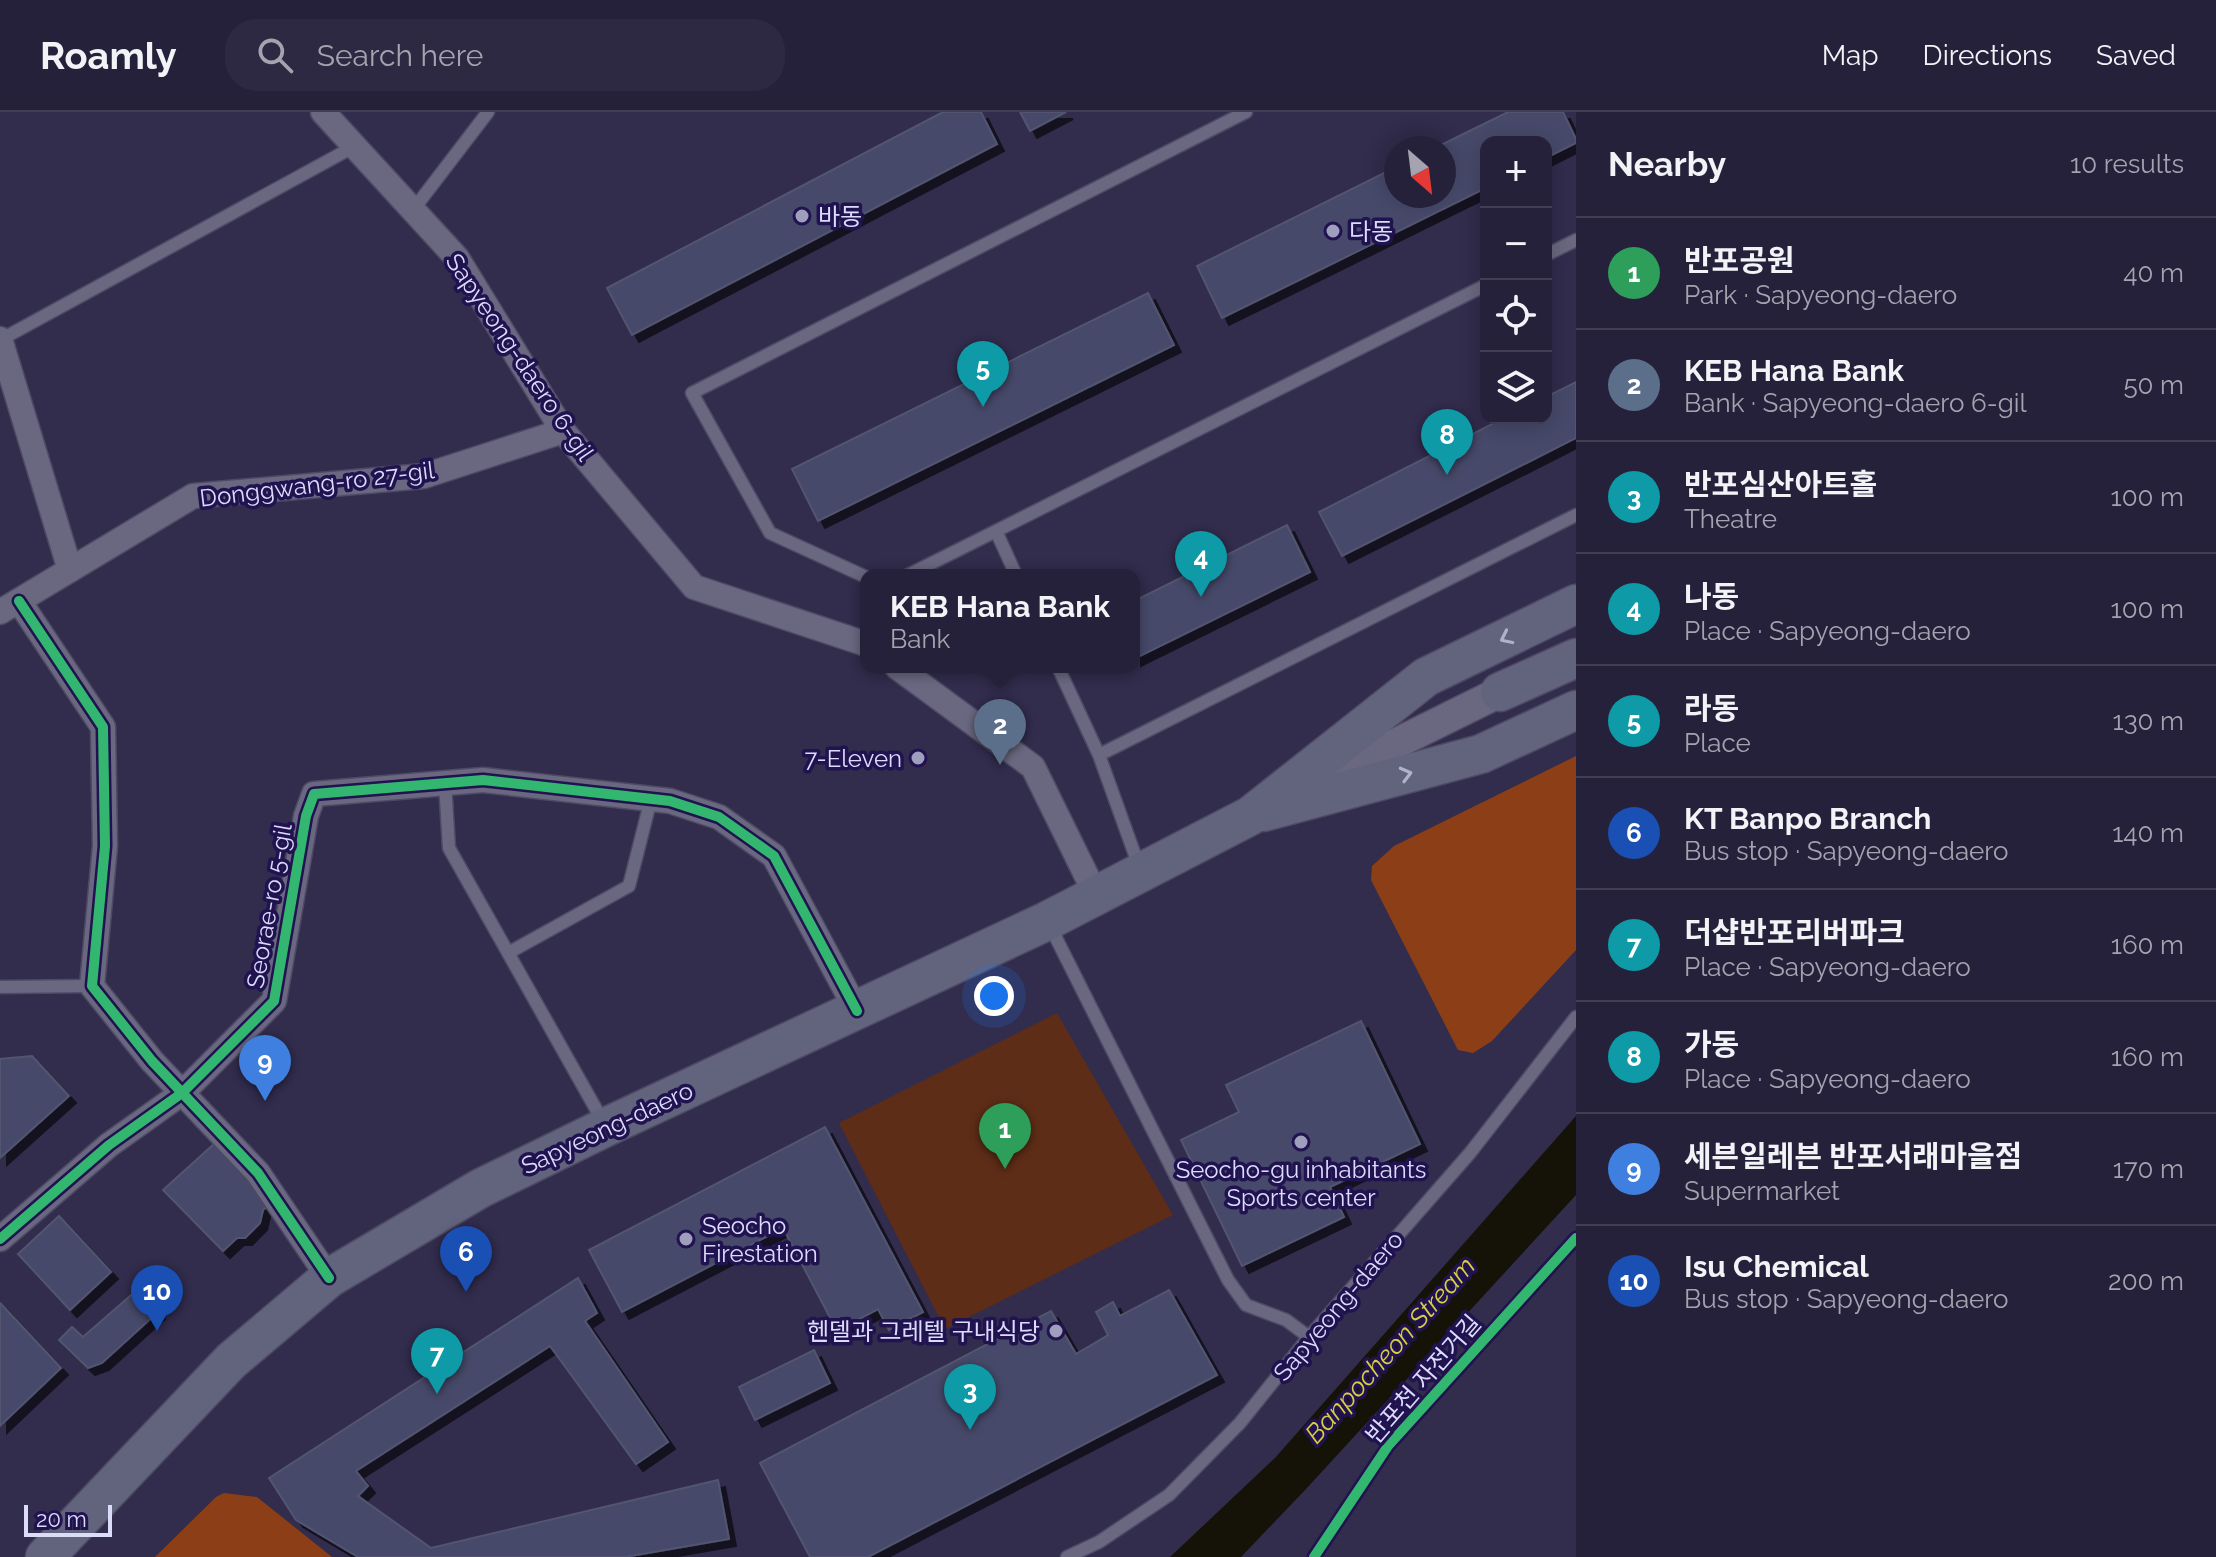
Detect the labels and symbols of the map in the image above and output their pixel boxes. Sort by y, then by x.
north arrow [1384,136,1456,208]
place label: 바동 [818,202,862,231]
marker: 바동 [793,207,811,225]
place label: 다동 [1349,217,1393,246]
marker: 다동 [1324,222,1342,240]
street label: Sapyeong-daero 6-gil [440,248,600,466]
pin: 5 [957,341,1009,407]
pin: 8 [1421,409,1473,475]
street label: Donggwang-ro 27-gil [198,455,436,513]
pin: 4 [1175,531,1227,597]
one-way arrow [1499,629,1514,644]
pin: 2 [974,699,1026,765]
place label: 7-Eleven [804,744,902,773]
marker: 7-Eleven [909,749,927,767]
one-way arrow [1399,767,1413,783]
street label: Seorae-ro 5-gil [240,821,298,991]
your location [974,976,1014,1016]
pin: 9 [239,1035,291,1101]
street label: Sapyeong-daero [516,1075,698,1181]
pin: 1 [979,1103,1031,1169]
marker: Seocho-gu inhabitants Sports center [1292,1133,1310,1151]
place label: Seocho-gu inhabitants Sports center [1176,1155,1426,1212]
place label: Seocho Firestation [702,1211,818,1268]
street label: Sapyeong-daero [1267,1225,1409,1387]
pin: 6 [440,1226,492,1292]
marker: Seocho Firestation [677,1230,695,1248]
water label: Banpocheon Stream [1299,1251,1481,1449]
pin: 10 [131,1265,183,1331]
street label: 반포천 자전거길 [1359,1309,1487,1449]
place label: 헨델과 그레텔 구내식당 [807,1317,1040,1346]
marker: 헨델과 그레텔 구내식당 [1047,1322,1065,1340]
pin: 7 [411,1328,463,1394]
pin: 3 [944,1364,996,1430]
scale bar [24,1501,112,1537]

